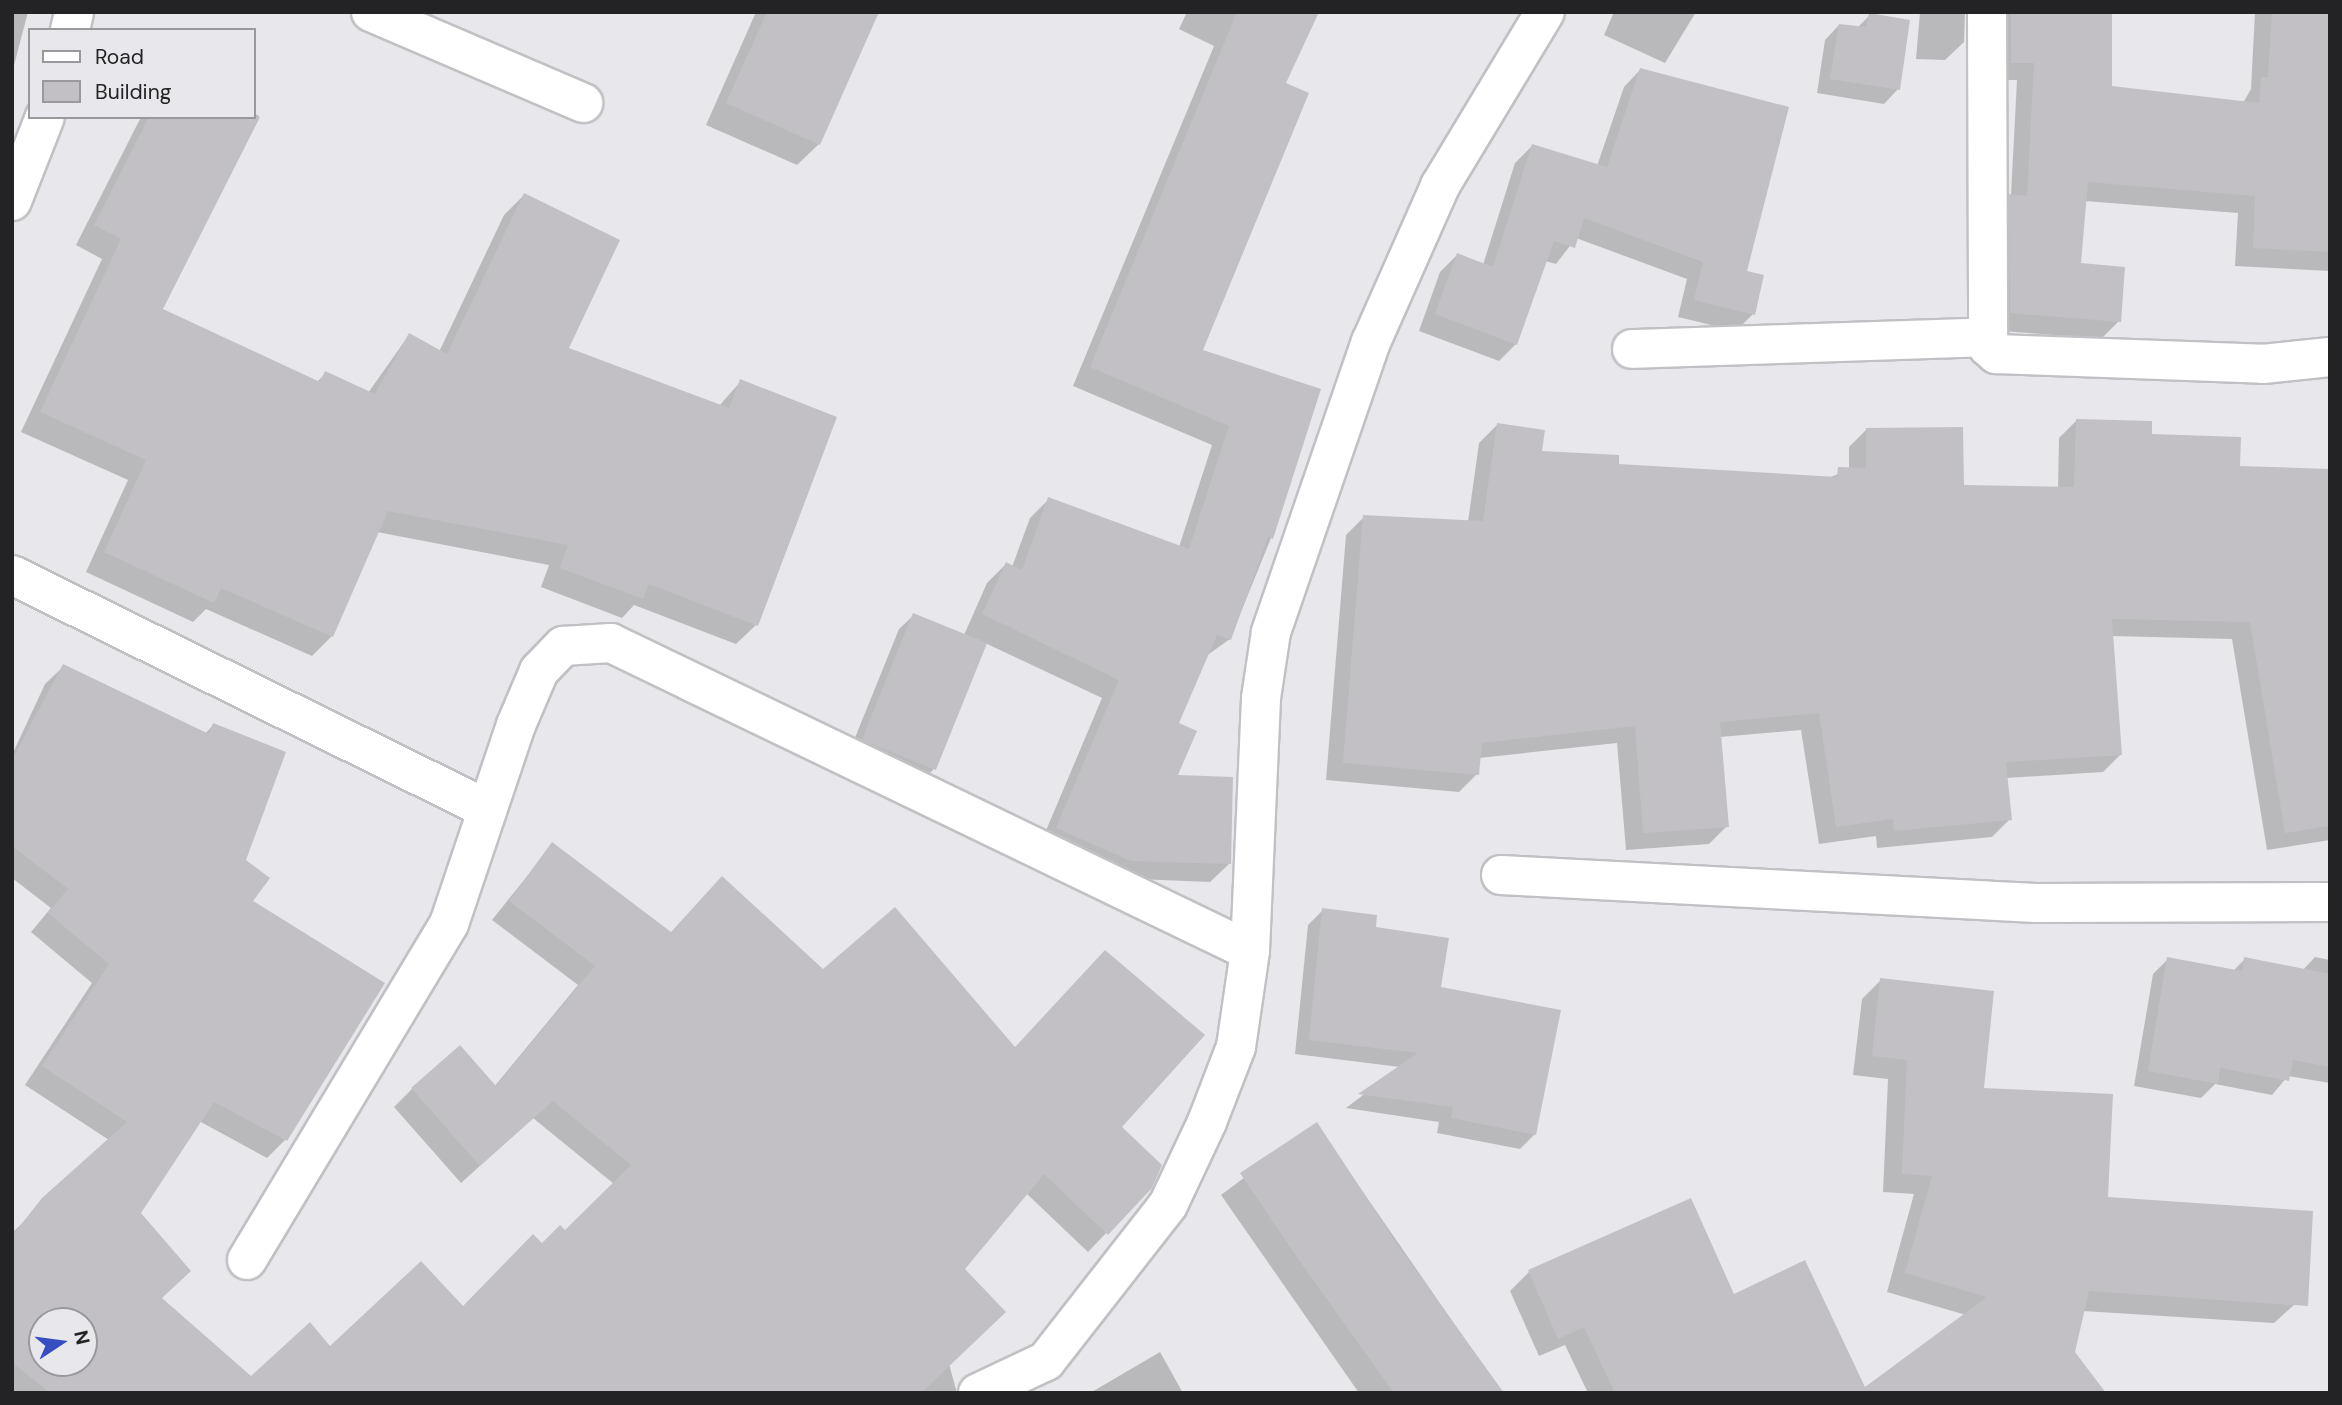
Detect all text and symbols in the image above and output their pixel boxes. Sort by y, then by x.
legend [28,28,256,119]
text: Road [95,43,144,71]
text: Building [95,78,171,106]
north arrow [28,1307,98,1377]
text: N [68,1328,96,1347]

